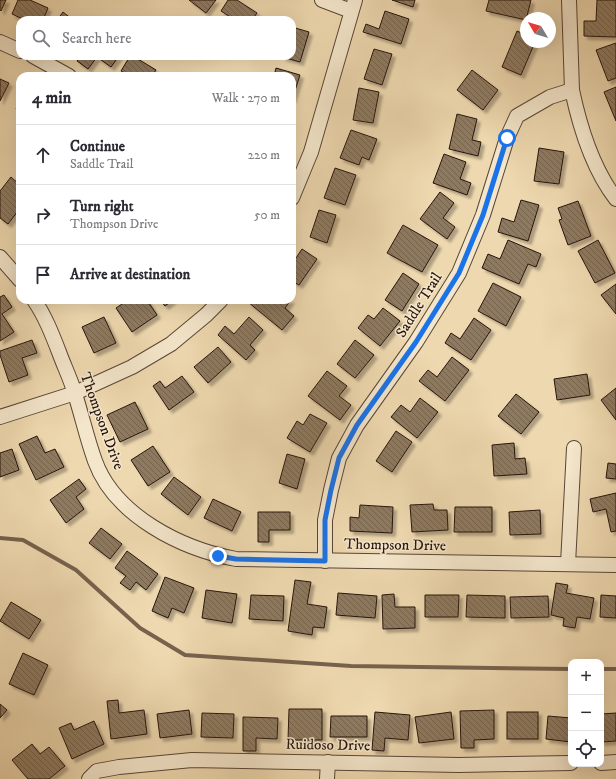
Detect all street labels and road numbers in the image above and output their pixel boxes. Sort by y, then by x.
street label: Saddle Trail [392,268,447,341]
street label: Thompson Drive [76,370,128,472]
street label: Thompson Drive [344,535,446,555]
street label: Ruidoso Drive [285,735,371,755]

